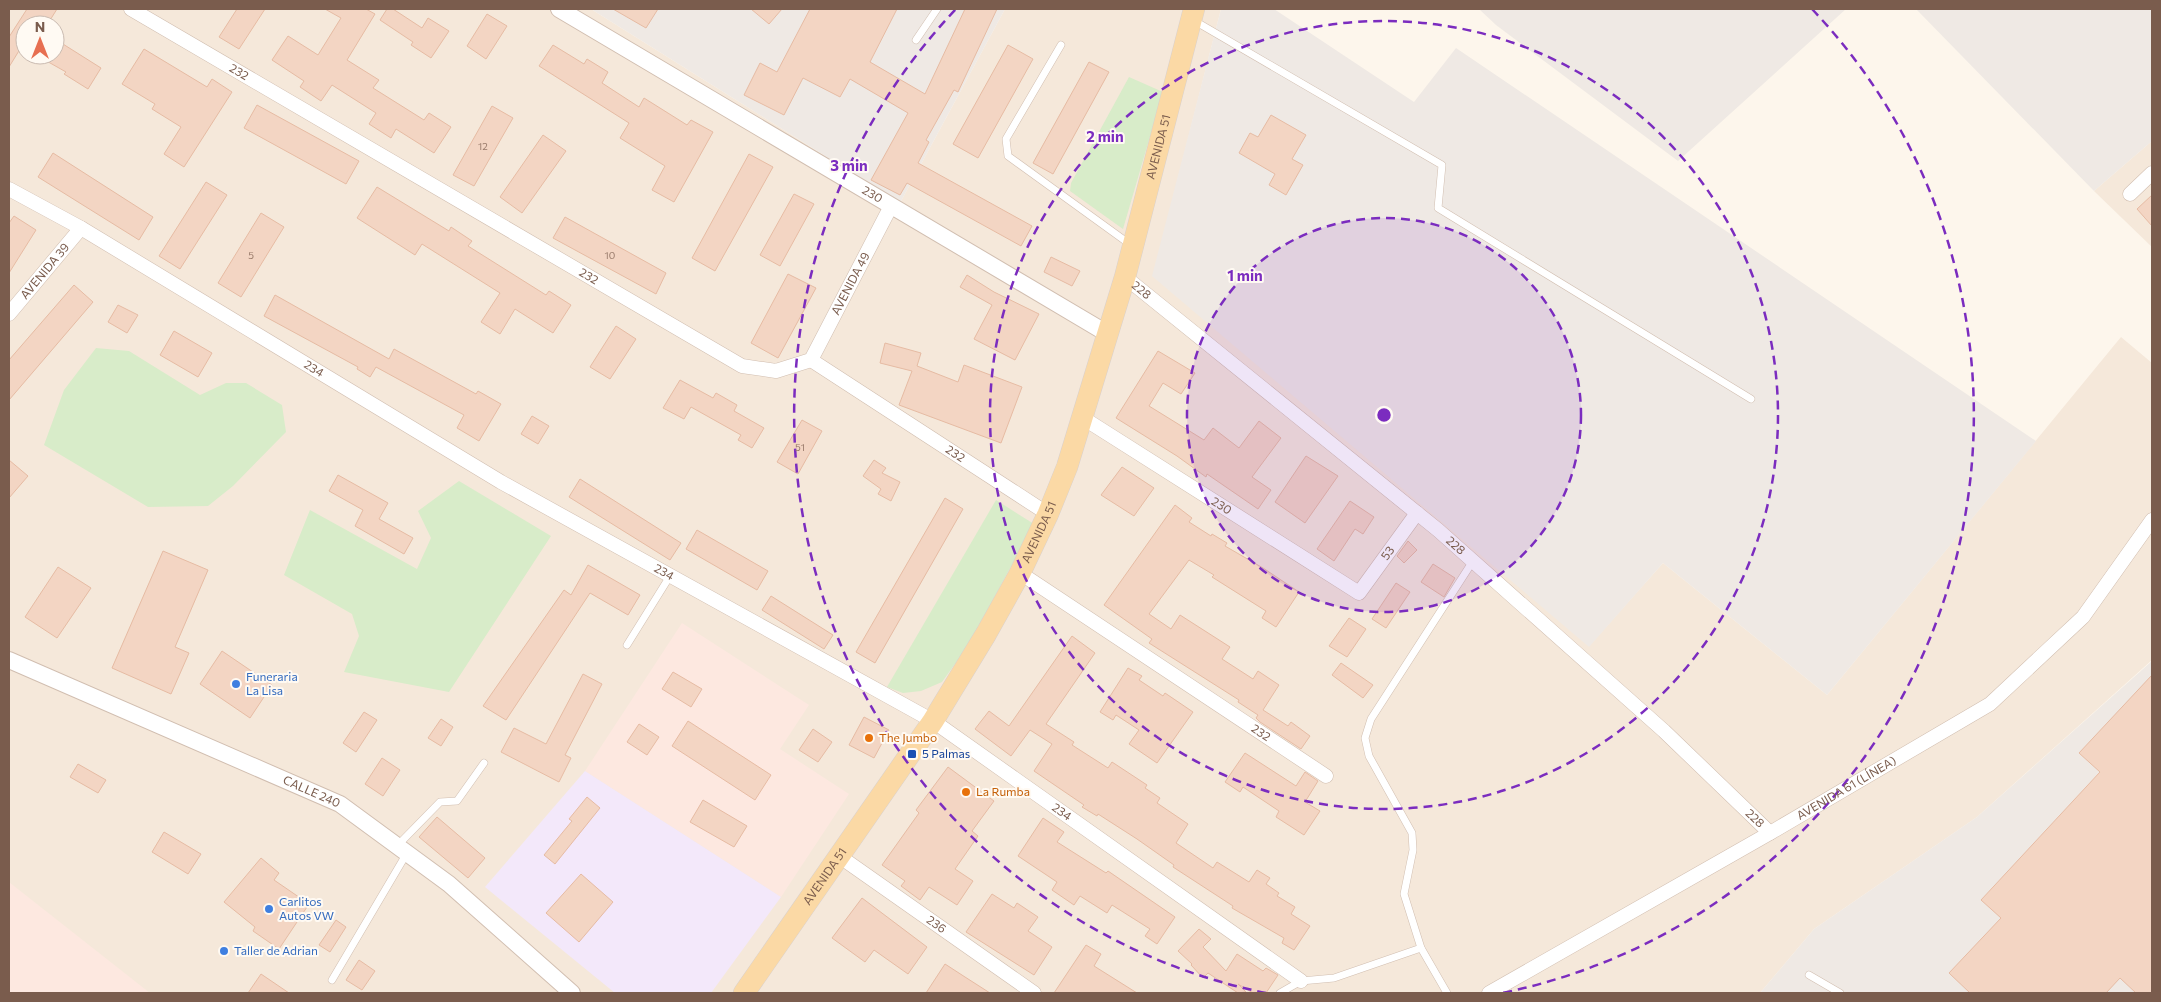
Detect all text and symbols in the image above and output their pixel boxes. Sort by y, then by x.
north arrow [15,15,65,65]
text: N [35,18,45,35]
street label: 232 [227,60,252,82]
street label: AVENIDA 51 [1142,113,1173,180]
text: 2 min [1086,127,1124,145]
house number: 12 [478,140,488,152]
text: 3 min [830,156,868,174]
street label: 230 [860,182,886,205]
street label: AVENIDA 39 [17,240,72,301]
house number: 5 [248,249,254,261]
house number: 10 [605,249,615,261]
street label: AVENIDA 49 [828,249,872,317]
street label: 232 [577,264,602,287]
text: 1 min [1227,266,1263,284]
street label: 228 [1130,278,1154,301]
street label: 234 [302,357,327,379]
centre of rings [1375,406,1393,424]
house number: 51 [795,441,805,453]
street label: 232 [944,442,968,464]
street label: 230 [1209,493,1235,517]
street label: AVENIDA 51 [1018,499,1058,565]
street label: 228 [1444,533,1469,557]
street label: 53 [1377,543,1397,562]
street label: 234 [652,560,677,582]
place label: Funeraria La Lisa [246,669,298,697]
marker: Funeraria La Lisa [230,678,242,690]
street label: 232 [1249,721,1274,744]
place label: The Jumbo [879,730,937,745]
marker: The Jumbo [863,732,875,744]
place label: 5 Palmas [922,746,970,760]
marker: 5 Palmas [906,748,918,760]
street label: AVENIDA 61 (LÍNEA) [1794,753,1898,822]
street label: CALLE 240 [281,772,343,809]
place label: La Rumba [976,784,1030,798]
marker: La Rumba [960,786,972,798]
street label: 234 [1050,799,1075,823]
street label: 228 [1743,806,1768,830]
street label: AVENIDA 51 [800,845,849,907]
place label: Carlitos Autos VW [279,894,334,922]
marker: Carlitos Autos VW [263,903,275,915]
street label: 236 [924,912,949,935]
place label: Taller de Adrian [234,943,318,957]
marker: Taller de Adrian [218,945,230,957]

